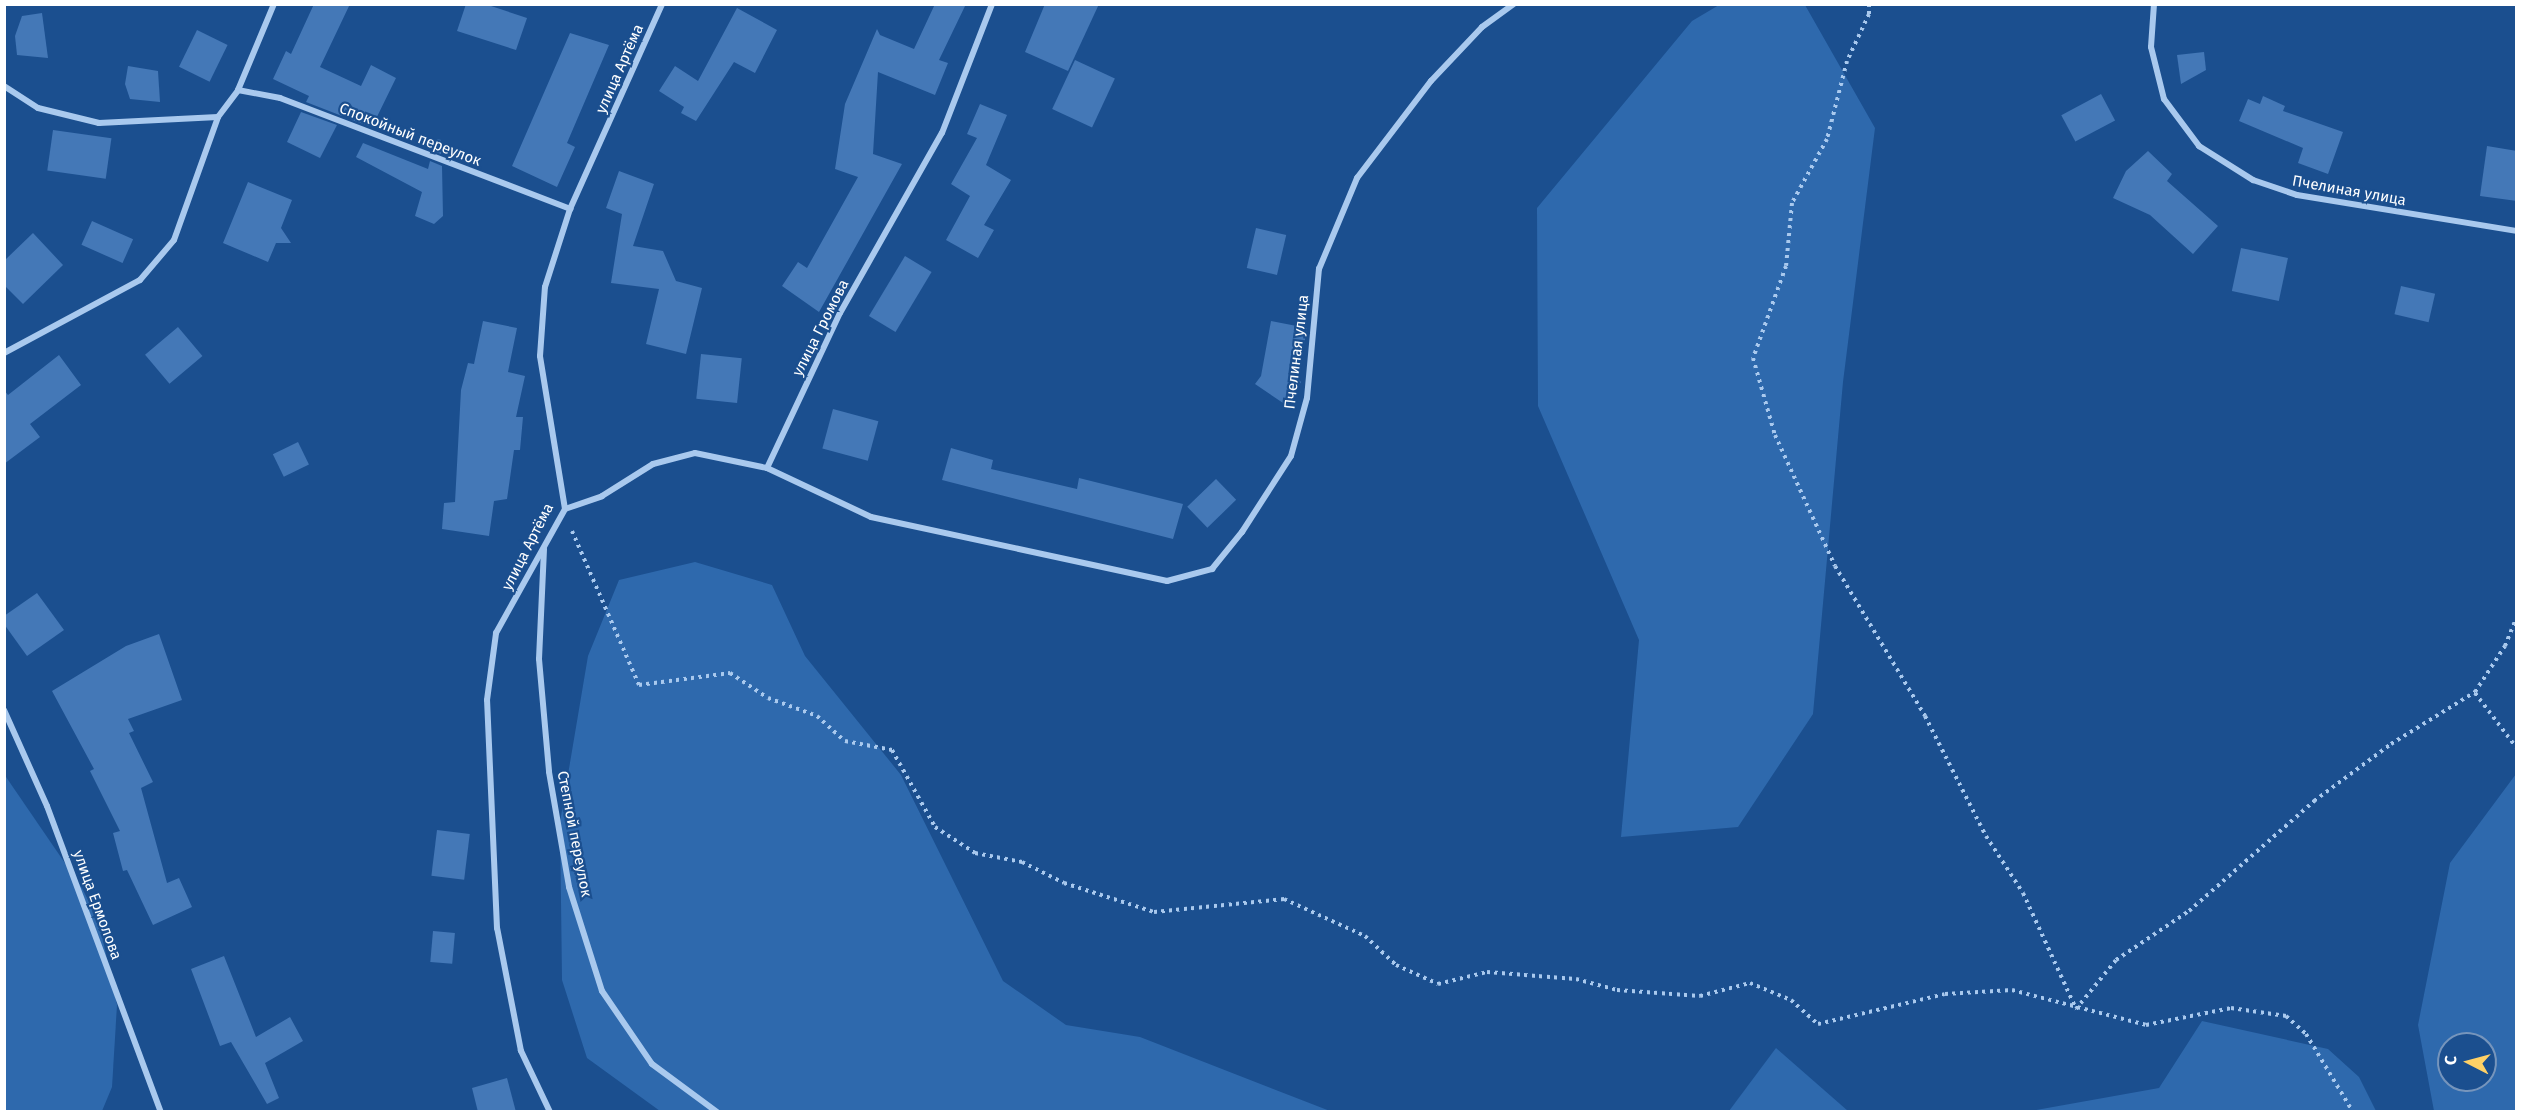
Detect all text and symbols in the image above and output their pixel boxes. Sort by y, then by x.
street label: улица Артёма [592,22,648,116]
street label: Спокойный переулок [337,100,483,170]
street label: Пчелиная улица [2291,172,2407,210]
street label: улица Громова [789,277,853,379]
street label: Пчелиная улица [1281,294,1313,410]
street label: улица Артёма [498,500,558,594]
street label: Степной переулок [553,769,595,899]
street label: улица Ермолова [69,848,125,962]
north arrow [2437,1032,2497,1092]
text: С [2441,1055,2461,1066]

